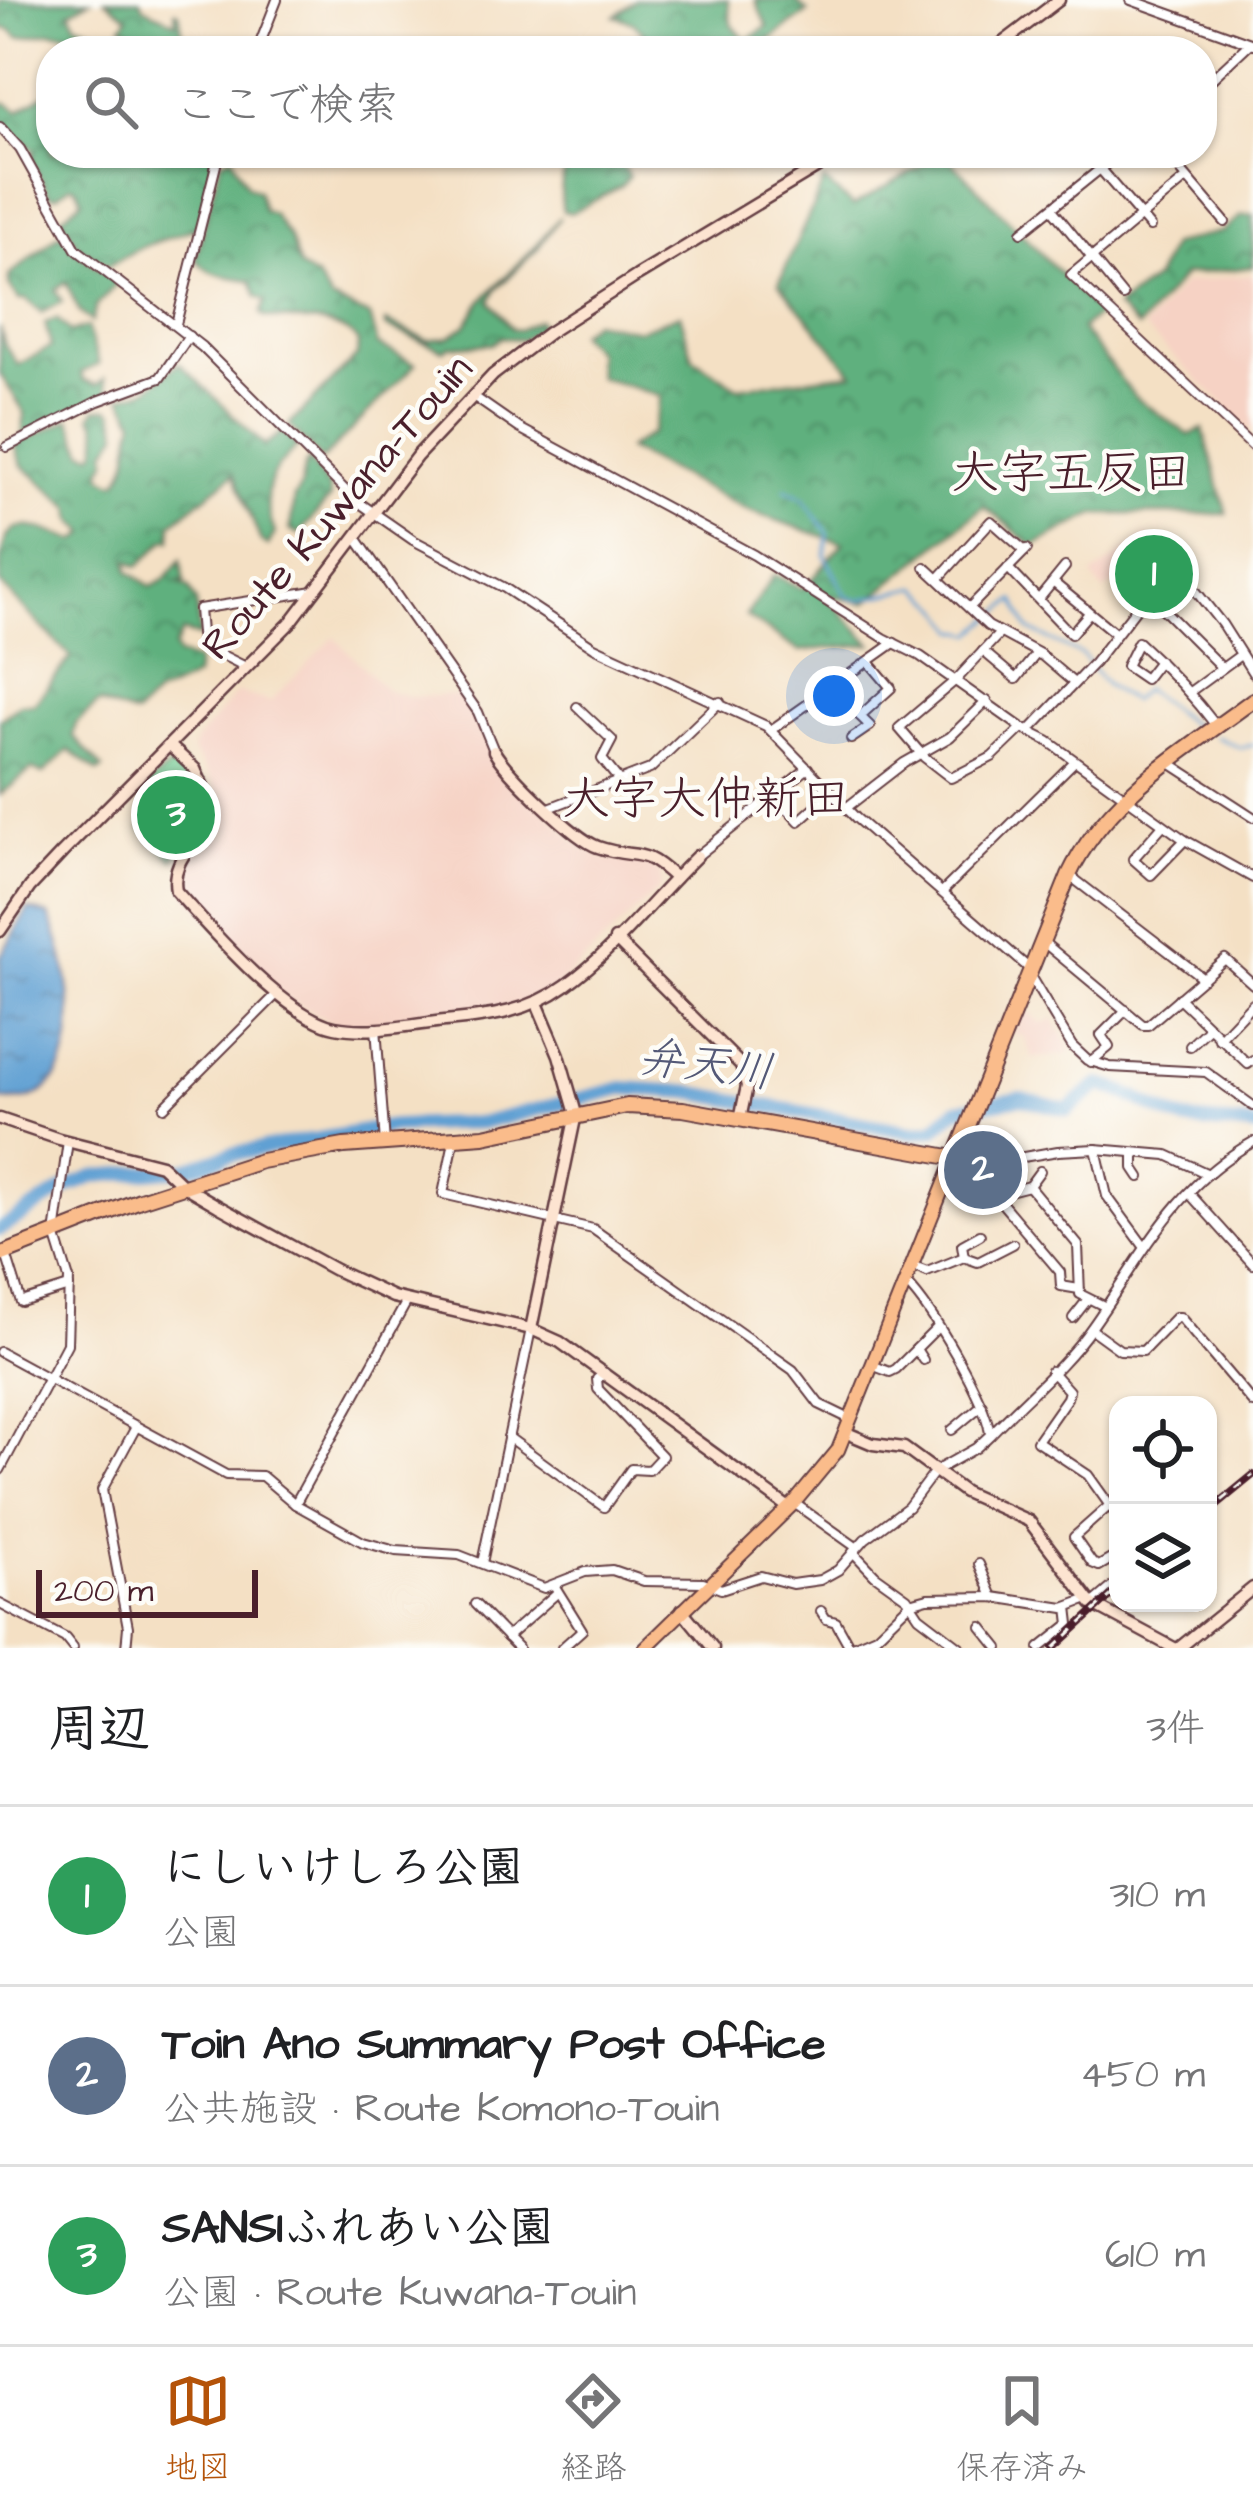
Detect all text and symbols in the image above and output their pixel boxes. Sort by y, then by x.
search box [36,36,1217,168]
icon: search [78,69,144,135]
text: ここで検索 [174,75,399,137]
street label: Route Kuwana-Touin [189,343,487,673]
district label: 大字五反田 [951,441,1191,507]
pin: 1 [1115,529,1193,619]
your location [804,666,864,726]
district label: 大字大仲新田 [562,767,850,833]
pin: 3 [137,770,215,860]
water label: 弁天川 [635,1027,777,1105]
pin: 2 [944,1125,1022,1215]
map controls [1109,1396,1217,1612]
button: locate [1109,1396,1217,1504]
button: layers [1109,1504,1217,1612]
scale bar [36,1564,258,1617]
text: 200 m [54,1568,153,1614]
text: 周辺 [48,1695,150,1766]
text: 3件 [1146,1703,1205,1757]
text: にしいけしろ公園 [162,1838,523,1900]
text: 1 [85,1869,90,1923]
text: 310 m [1110,1869,1205,1923]
text: 公園 [162,1907,240,1961]
text: Toin Ano Summary Post Office [162,2014,826,2076]
text: 2 [76,2049,98,2103]
text: 450 m [1080,2049,1205,2103]
text: 公共施設 · Route Komono-Touin [162,2083,720,2137]
text: SANSIふれあい公園 [162,2198,554,2260]
text: 3 [77,2229,97,2283]
text: 610 m [1105,2229,1205,2283]
text: 公園 · Route Kuwana-Touin [162,2267,636,2321]
tab: 地図 [165,2368,231,2491]
tab: 経路 [560,2368,626,2491]
tab: 保存済み [956,2368,1088,2491]

